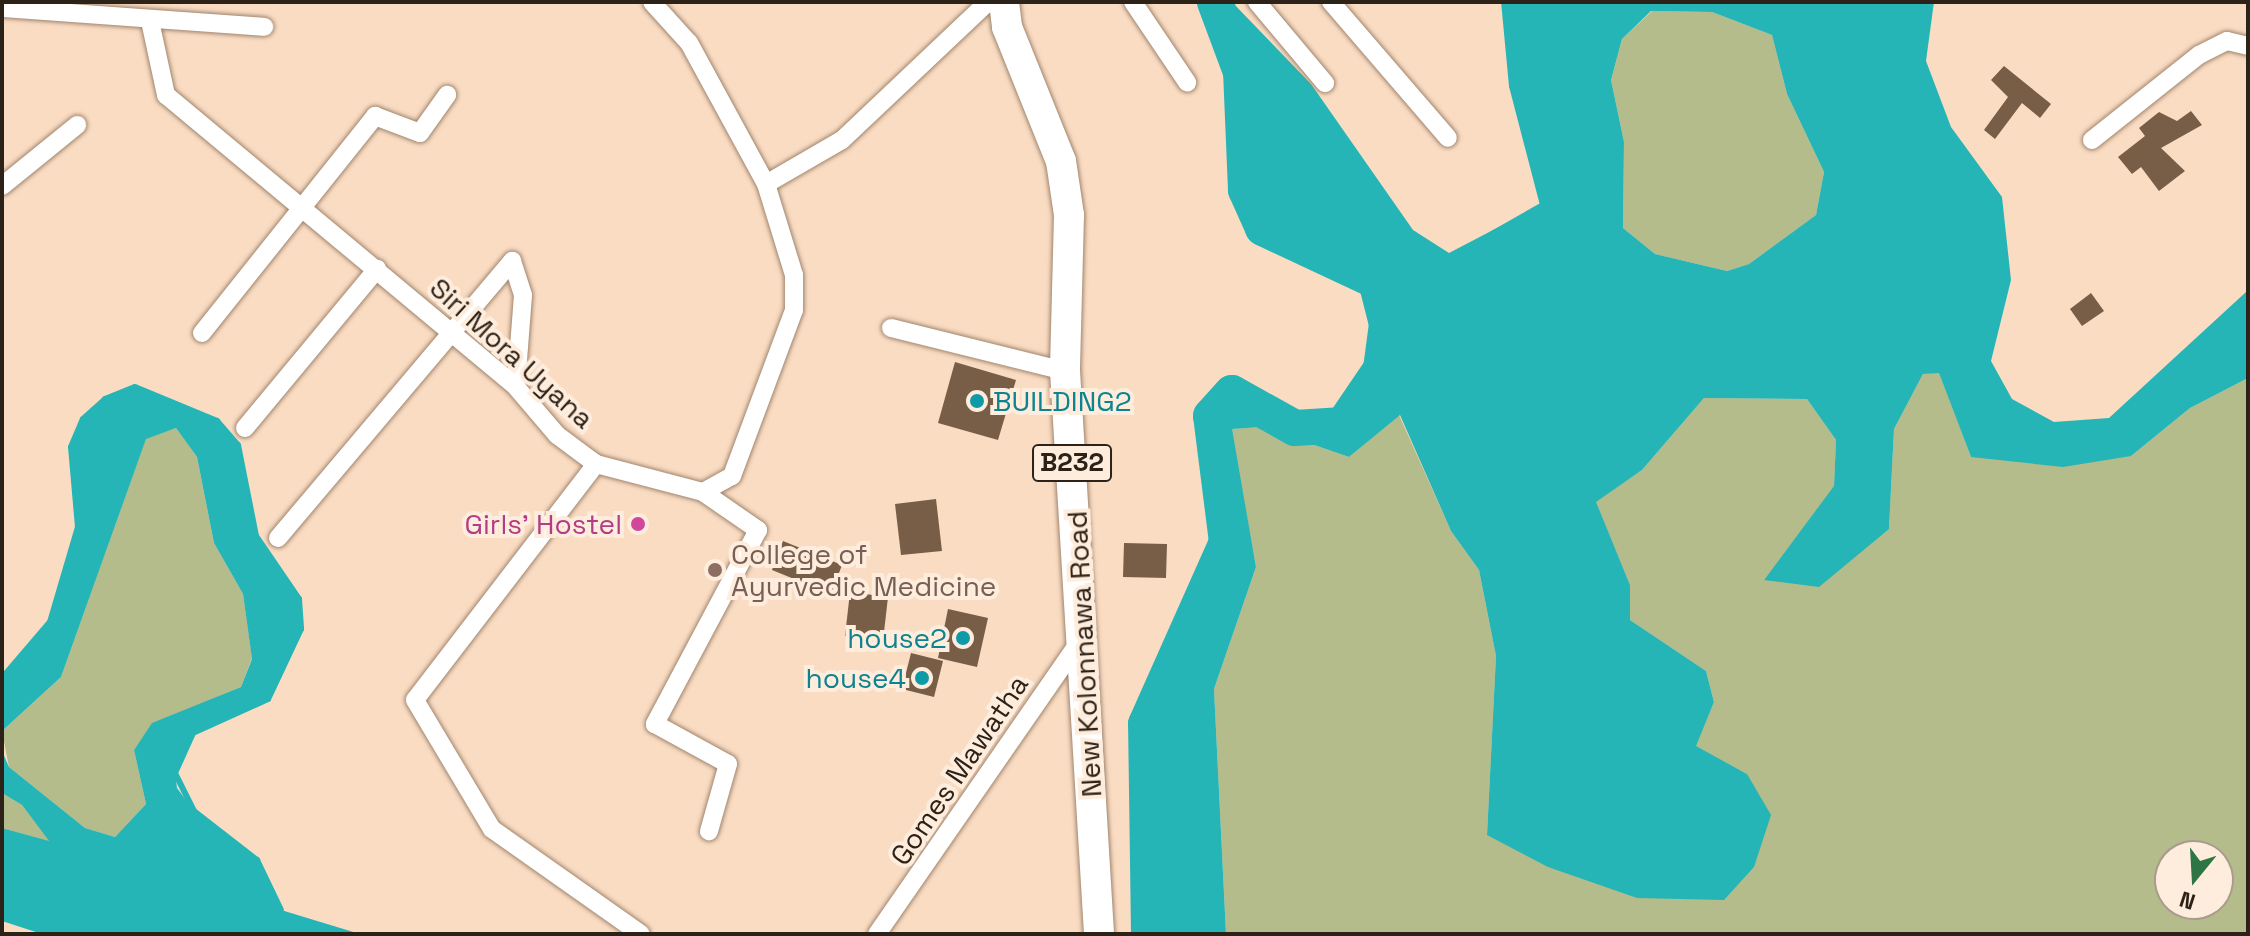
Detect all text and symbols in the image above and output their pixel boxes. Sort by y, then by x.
street label: Siri Mora Uyana [423,271,601,435]
place label: BUILDING2 [993,384,1132,418]
marker: BUILDING2 [968,392,986,410]
road number: B232 [1032,441,1112,485]
place label: Girls' Hostel [465,507,622,541]
street label: New Kolonnawa Road [1060,510,1108,798]
marker: Girls' Hostel [629,515,647,533]
place label: College of Ayurvedic Medicine [731,537,996,603]
marker: College of Ayurvedic Medicine [706,561,724,579]
place label: house2 [847,621,947,655]
marker: house2 [954,629,972,647]
place label: house4 [806,661,906,695]
street label: Gomes Mawatha [883,669,1035,871]
marker: house4 [913,669,931,687]
north arrow [2154,840,2234,920]
text: N [2176,885,2199,917]

